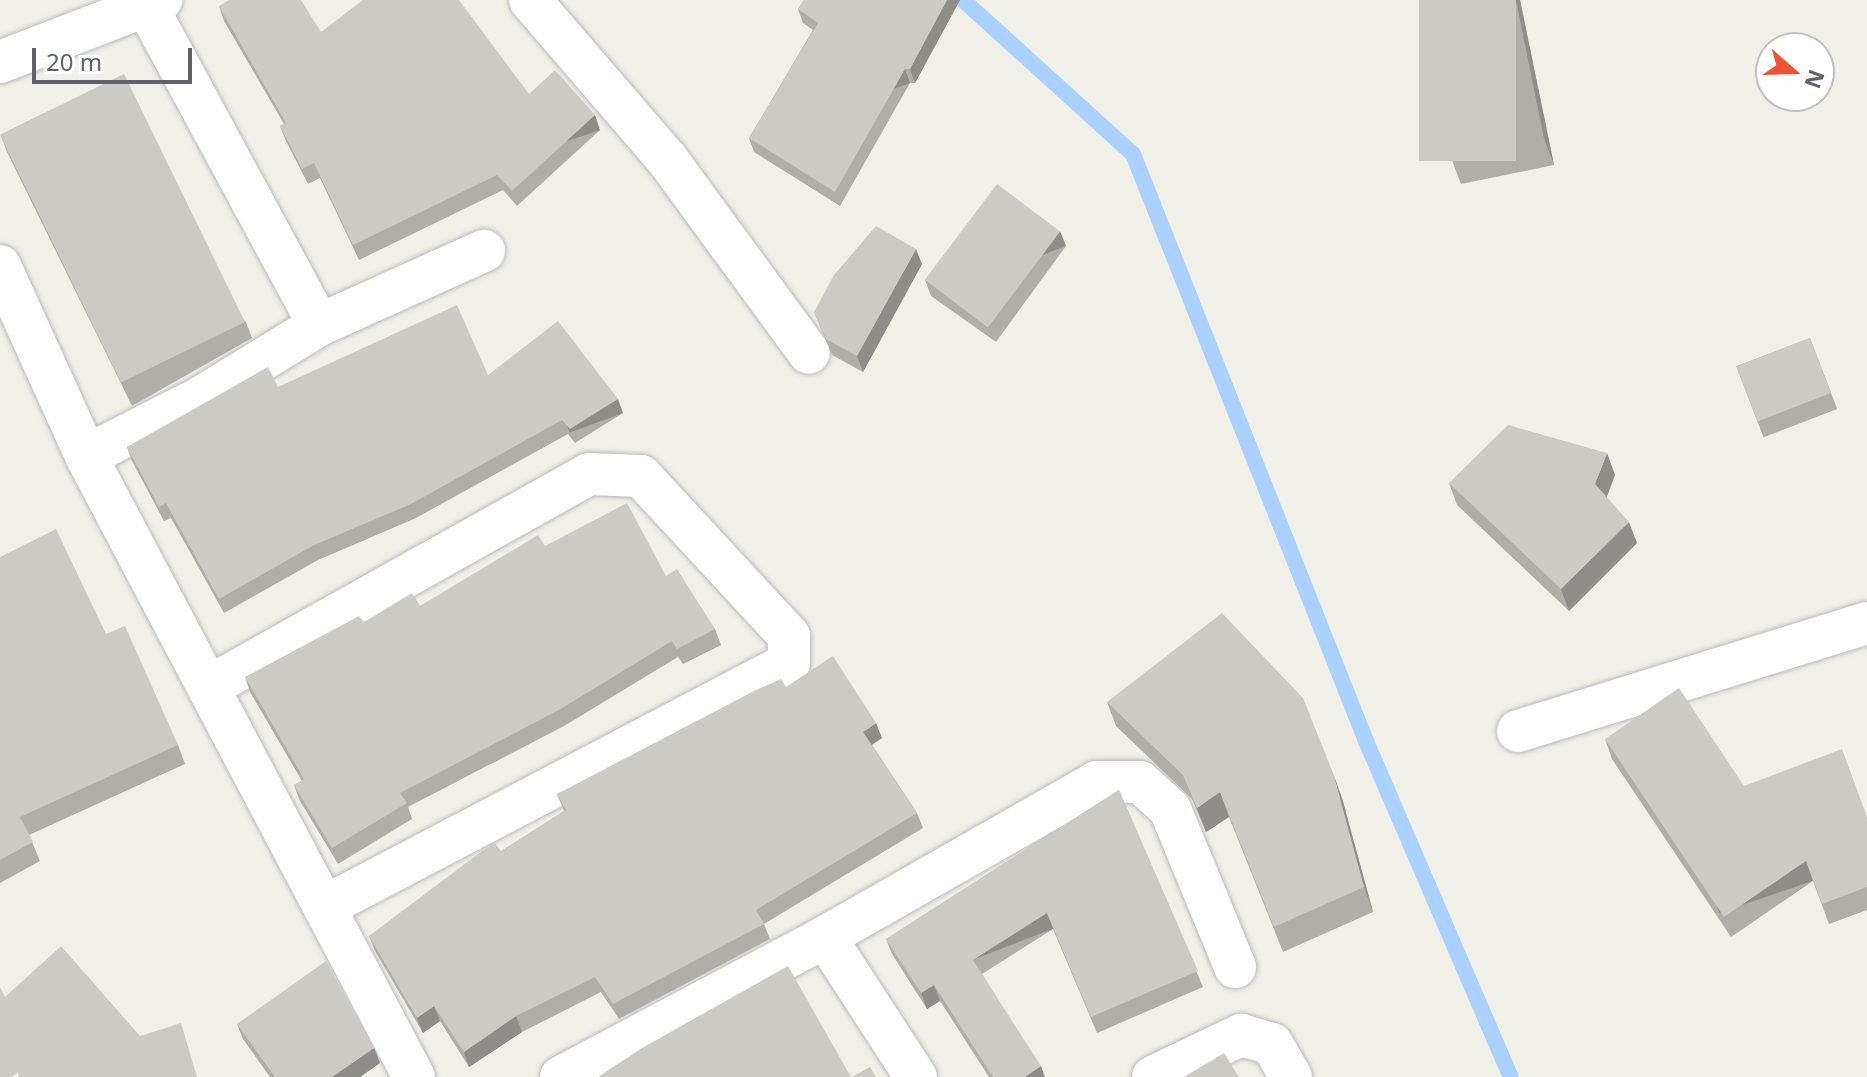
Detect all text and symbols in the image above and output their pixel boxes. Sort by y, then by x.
scale bar [36,32,196,82]
north arrow [1755,32,1835,112]
text: 20 m [46,45,102,78]
text: N [1799,66,1833,93]

